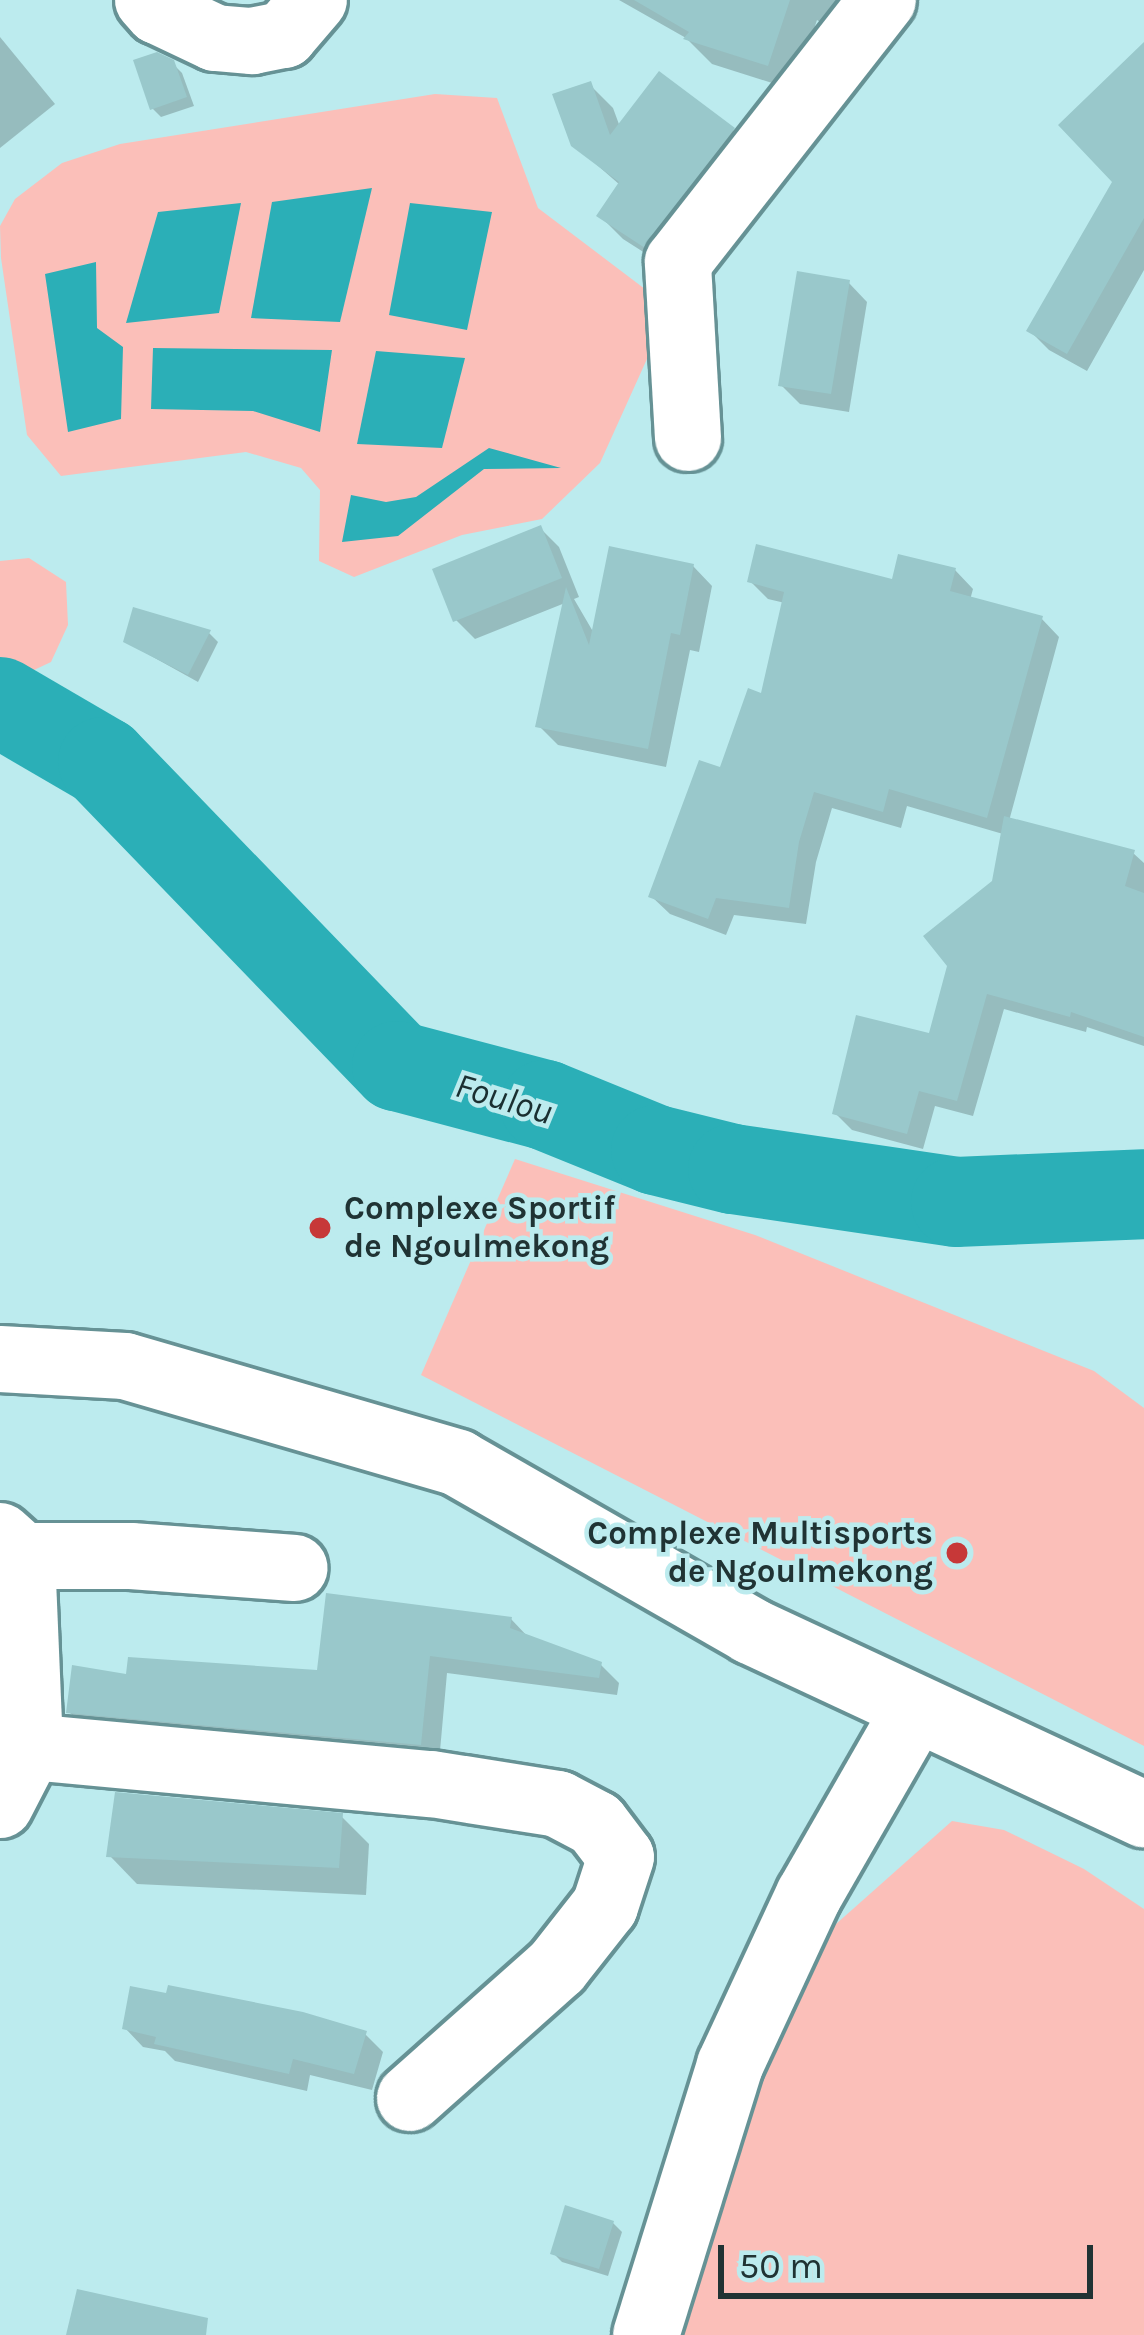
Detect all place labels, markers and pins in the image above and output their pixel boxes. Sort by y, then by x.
place label: Complexe Sportif de Ngoulmekong [344,1189,615,1267]
marker: Complexe Sportif de Ngoulmekong [307,1215,333,1241]
place label: Complexe Multisports de Ngoulmekong [587,1514,933,1592]
marker: Complexe Multisports de Ngoulmekong [944,1540,970,1566]

